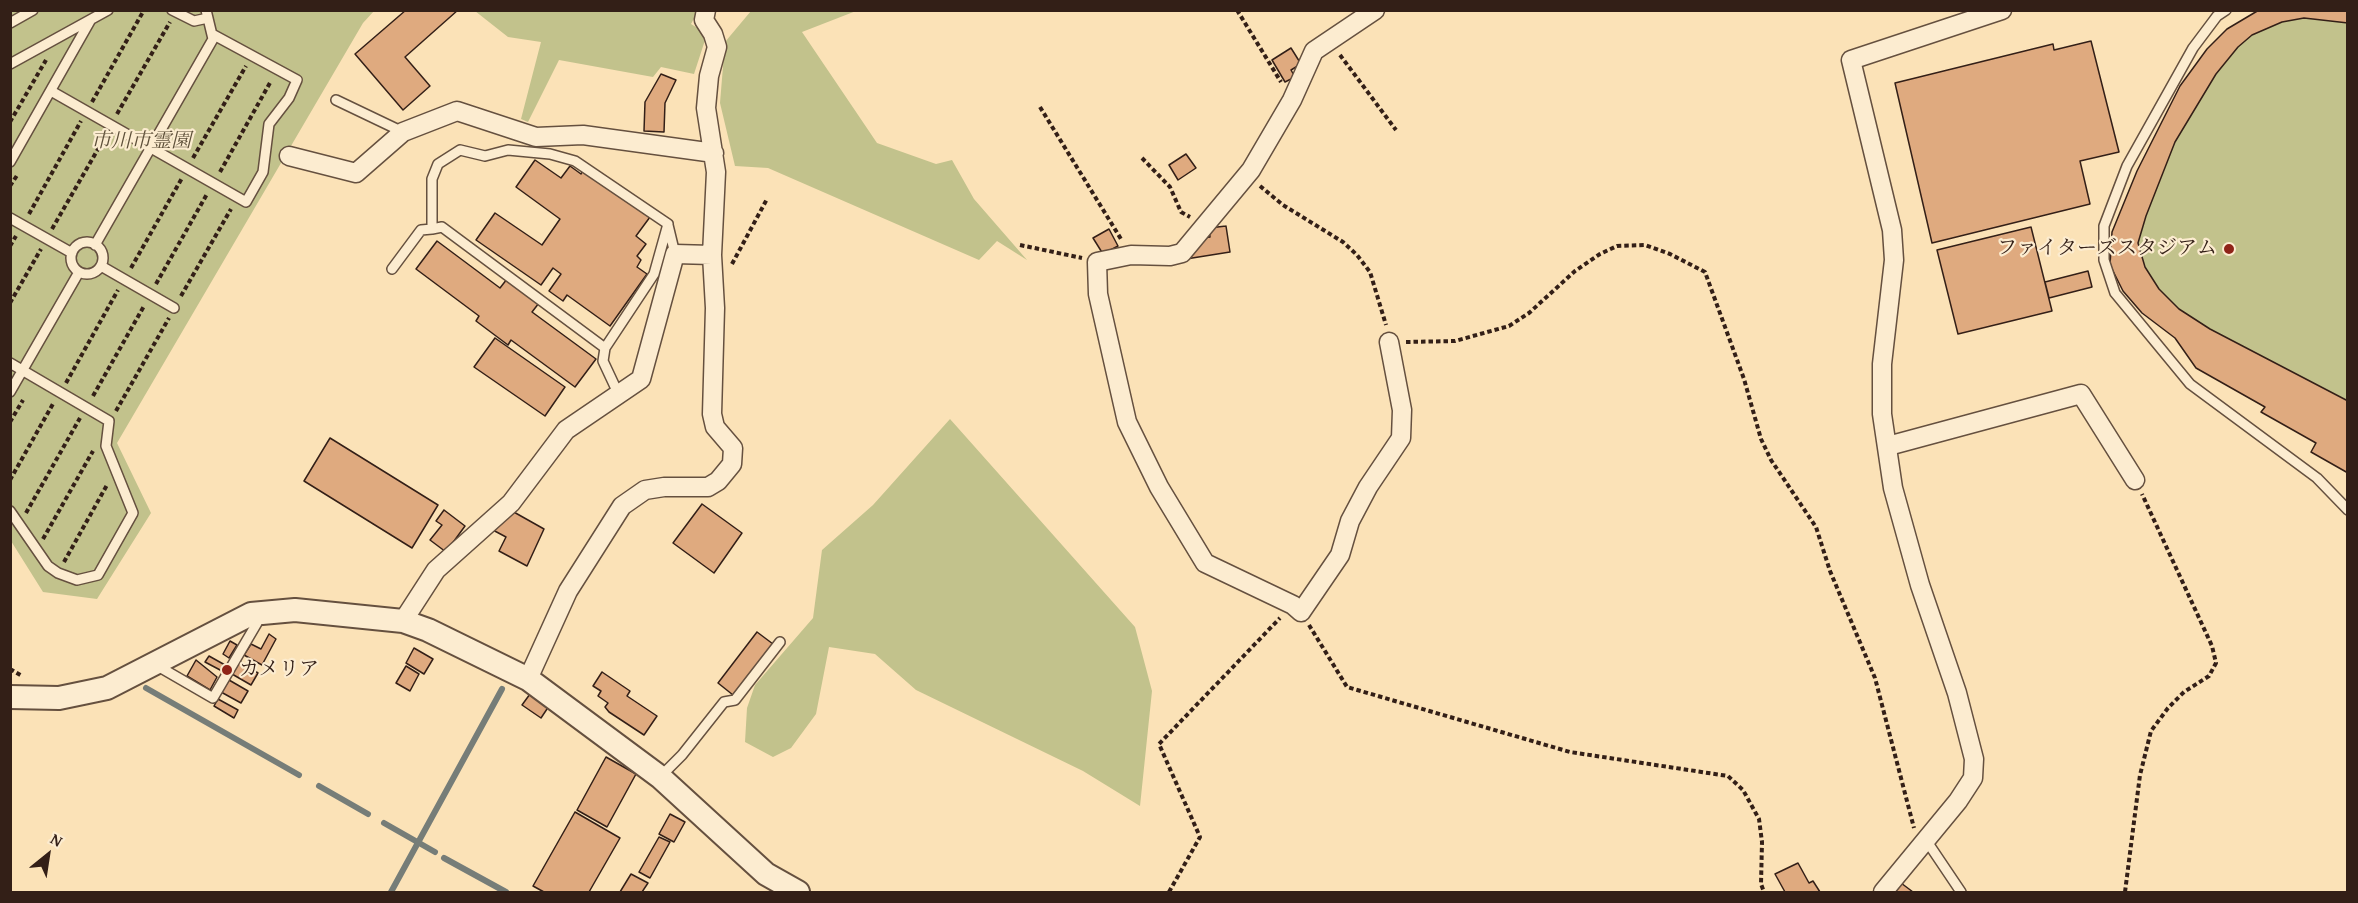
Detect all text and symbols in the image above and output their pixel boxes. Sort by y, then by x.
park label: 市川市霊園 [91,130,191,154]
place label: ファイターズスタジアム [1997,237,2217,261]
marker: ファイターズスタジアム [2222,242,2236,256]
place label: カメリア [239,658,319,682]
marker: カメリア [220,663,234,677]
north arrow [18,825,78,885]
text: N [46,826,68,852]

